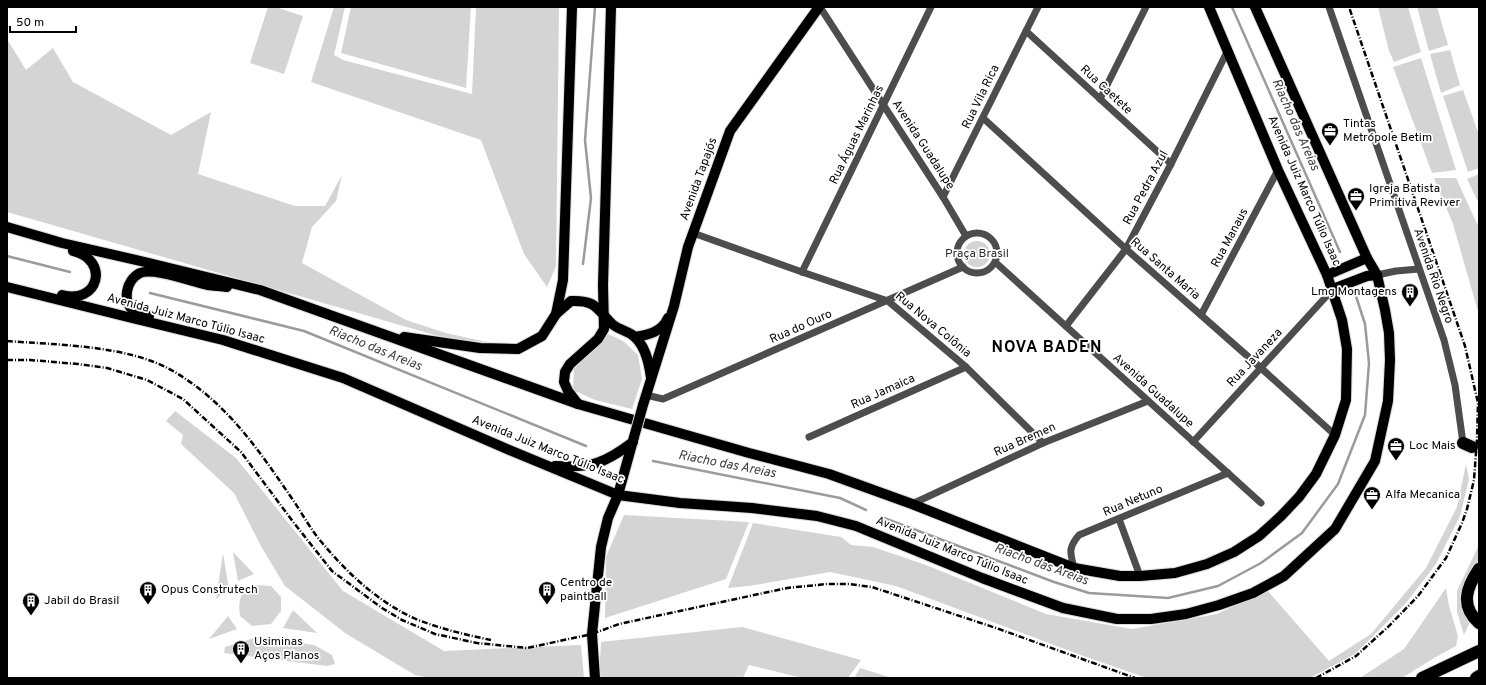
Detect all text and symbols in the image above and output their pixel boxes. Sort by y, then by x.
scale bar [10,8,76,34]
text: 50 m [16,15,44,31]
street label: Rua Vila Rica [959,62,1003,132]
street label: Rua Caetete [1076,62,1136,118]
water label: Riacho das Areias [1268,77,1323,174]
street label: Rua Águas Marinhas [826,83,888,187]
street label: Avenida Guadalupe [888,97,958,193]
street label: Avenida Juiz Marco Túlio Isaac [1264,113,1344,269]
place label: Tintas Metrópole Betim [1343,116,1432,146]
office icon: Tintas Metrópole Betim [1320,121,1340,146]
street label: Avenida Tapajós [677,135,721,223]
street label: Rua Pedra Azul [1120,148,1172,228]
place label: Igreja Batista Primitiva Reviver [1369,181,1461,211]
office icon: Igreja Batista Primitiva Reviver [1346,186,1366,211]
street label: Rua Manaus [1208,206,1252,270]
street label: Avenida Rio Negro [1409,226,1457,326]
street label: Rua Santa Maria [1127,234,1203,304]
park label: Praça Brasil [945,246,1009,262]
building icon: Lmg Montagens [1400,282,1420,307]
place label: Lmg Montagens [1311,284,1397,300]
street label: Rua Nova Colônia [892,288,974,362]
street label: Avenida Juiz Marco Túlio Isaac [105,290,267,348]
street label: Rua do Ouro [767,306,835,348]
water label: Riacho das Areias [326,323,424,375]
street label: Rua Javaneza [1224,325,1286,391]
district label: NOVA BADEN [992,338,1102,358]
street label: Avenida Guadalupe [1109,350,1197,432]
street label: Rua Jamaica [848,371,918,413]
street label: Avenida Juiz Marco Túlio Isaac [469,412,627,488]
street label: Rua Bremen [991,419,1059,461]
office icon: Loc Mais [1386,436,1406,461]
place label: Loc Mais [1409,438,1456,454]
water label: Riacho das Areias [677,448,777,482]
street label: Rua Netuno [1101,481,1166,521]
office icon: Alfa Mecanica [1362,485,1382,510]
place label: Alfa Mecanica [1385,487,1460,503]
street label: Avenida Juiz Marco Túlio Isaac [873,513,1031,589]
water label: Riacho das Areias [992,541,1090,589]
place label: Centro de paintball [560,575,612,605]
building icon: Opus Construtech [138,580,158,605]
building icon: Centro de paintball [537,580,557,605]
place label: Opus Construtech [161,582,258,598]
building icon: Jabil do Brasil [21,591,41,616]
place label: Jabil do Brasil [44,593,119,609]
place label: Usiminas Aços Planos [254,634,319,664]
building icon: Usiminas Aços Planos [231,639,251,664]

